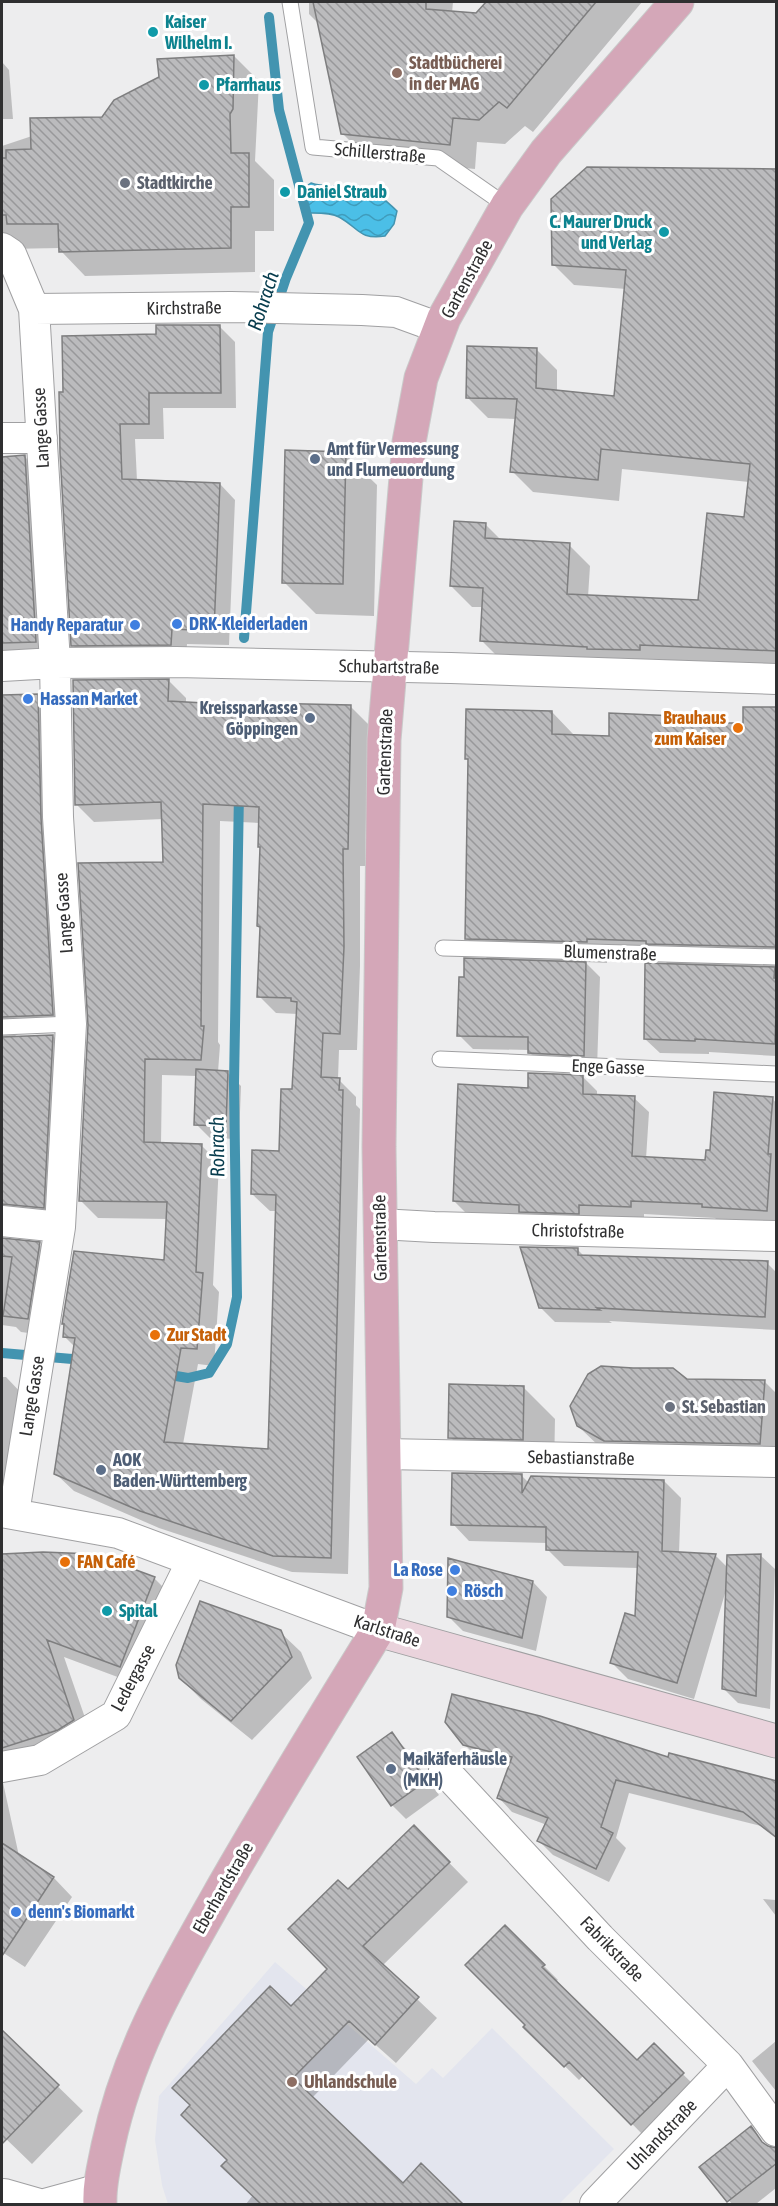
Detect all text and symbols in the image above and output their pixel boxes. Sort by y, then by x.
place label: Kaiser Wilhelm I. [164,11,232,53]
marker: Kaiser Wilhelm I. [146,25,160,39]
place label: Stadtbücherei in der MAG [409,52,502,94]
marker: Stadtbücherei in der MAG [390,66,404,80]
place label: Pfarrhaus [216,74,282,95]
marker: Pfarrhaus [197,78,211,92]
street label: Schillerstraße [334,138,426,167]
place label: Stadtkirche [137,172,213,193]
marker: Stadtkirche [118,176,132,190]
place label: Daniel Straub [297,181,387,202]
marker: Daniel Straub [278,185,292,199]
place label: C. Maurer Druck und Verlag [549,211,653,253]
marker: C. Maurer Druck und Verlag [657,225,671,239]
street label: Gartenstraße [436,236,497,322]
water label: Rohrach [242,268,283,333]
street label: Kirchstraße [146,296,222,319]
street label: Lange Gasse [28,387,53,469]
place label: Amt für Vermessung und Flurneuordung [326,438,459,480]
marker: Amt für Vermessung und Flurneuordung [308,452,322,466]
place label: DRK-Kleiderladen [189,613,308,634]
place label: Handy Reparatur [10,614,124,635]
marker: DRK-Kleiderladen [170,617,184,631]
marker: Handy Reparatur [128,618,142,632]
street label: Schubartstraße [339,655,439,678]
place label: Hassan Market [40,688,139,709]
marker: Hassan Market [21,692,35,706]
place label: Kreissparkasse Göppingen [199,697,298,739]
place label: Brauhaus zum Kaiser [655,707,727,749]
street label: Gartenstraße [372,708,397,796]
marker: Kreissparkasse Göppingen [303,711,317,725]
marker: Brauhaus zum Kaiser [731,721,745,735]
street label: Lange Gasse [50,872,77,954]
street label: Blumenstraße [563,940,657,965]
street label: Enge Gasse [571,1055,645,1078]
water label: Rohrach [204,1116,229,1178]
street label: Gartenstraße [368,1195,391,1281]
street label: Christofstraße [532,1219,624,1242]
place label: Zur Stadt [167,1324,227,1345]
marker: Zur Stadt [148,1328,162,1342]
street label: Lange Gasse [15,1354,48,1438]
place label: St. Sebastian [682,1396,766,1417]
marker: St. Sebastian [663,1400,677,1414]
street label: Sebastianstraße [527,1446,635,1469]
place label: AOK Baden-Württemberg [112,1449,247,1491]
marker: AOK Baden-Württemberg [94,1463,108,1477]
place label: FAN Café [77,1551,135,1572]
marker: FAN Café [58,1555,72,1569]
place label: La Rose [393,1559,443,1580]
marker: La Rose [448,1563,462,1577]
place label: Rösch [464,1580,503,1601]
marker: Rösch [445,1584,459,1598]
place label: Spital [119,1600,158,1621]
marker: Spital [100,1604,114,1618]
street label: Karlstraße [351,1610,423,1651]
street label: Ledergasse [106,1641,159,1715]
place label: Maikäferhäusle (MKH) [403,1748,507,1790]
marker: Maikäferhäusle (MKH) [384,1762,398,1776]
street label: Eberhardstraße [188,1838,257,1937]
place label: denn's Biomarkt [28,1901,135,1922]
marker: denn's Biomarkt [9,1905,23,1919]
street label: Fabrikstraße [576,1912,649,1986]
place label: Uhlandschule [304,2071,397,2092]
marker: Uhlandschule [285,2075,299,2089]
street label: Uhlandstraße [622,2095,701,2175]

